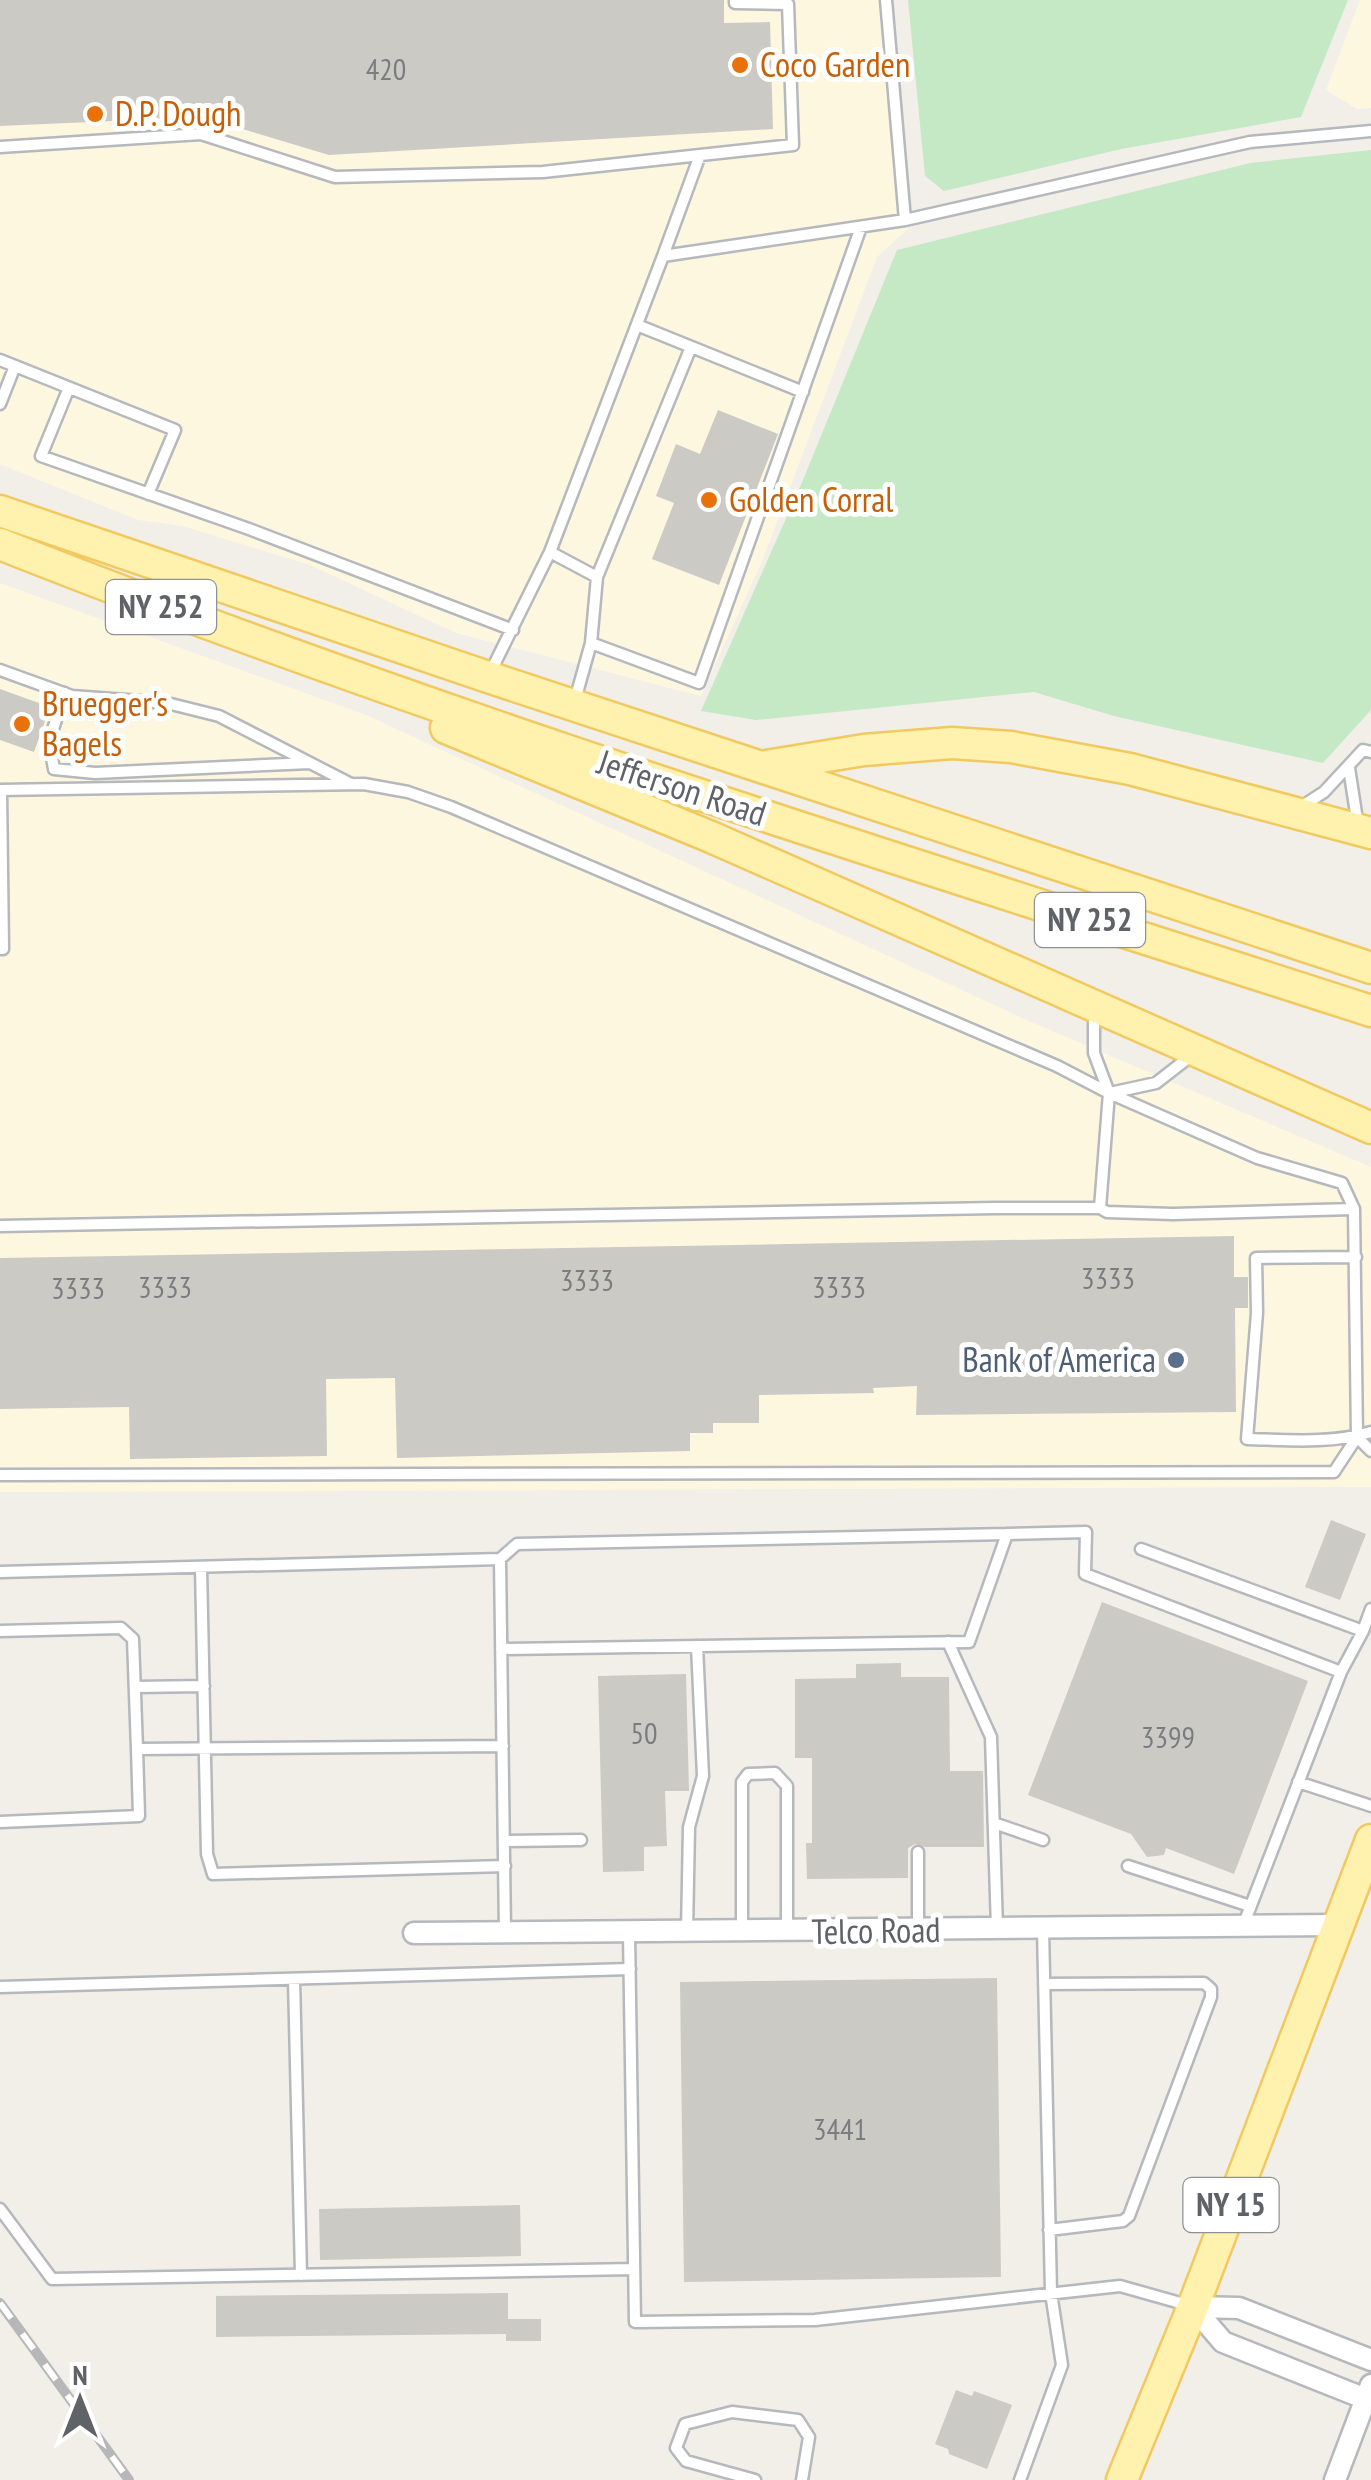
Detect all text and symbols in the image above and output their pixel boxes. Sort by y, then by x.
place label: Coco Garden [760,41,910,87]
house number: 420 [366,49,406,88]
marker: Coco Garden [729,54,751,76]
place label: D.P. Dough [115,90,241,136]
marker: D.P. Dough [84,103,106,125]
place label: Golden Corral [729,476,893,522]
marker: Golden Corral [698,489,720,511]
road number: NY 252 [106,580,216,634]
place label: Bruegger's Bagels [42,680,168,766]
marker: Bruegger's Bagels [11,713,33,735]
street label: Jefferson Road [591,738,772,836]
road number: NY 252 [1035,893,1145,947]
house number: 3333 [1081,1258,1135,1297]
house number: 3333 [560,1260,614,1299]
house number: 3333 [138,1267,192,1306]
house number: 3333 [812,1267,866,1306]
house number: 3333 [51,1268,105,1307]
place label: Bank of America [962,1336,1156,1382]
marker: Bank of America [1165,1349,1187,1371]
house number: 50 [631,1713,658,1752]
house number: 3399 [1141,1717,1195,1756]
street label: Telco Road [811,1906,941,1954]
house number: 3441 [813,2109,867,2148]
road number: NY 15 [1184,2178,1278,2232]
north arrow [30,2350,130,2450]
text: N [72,2356,88,2393]

